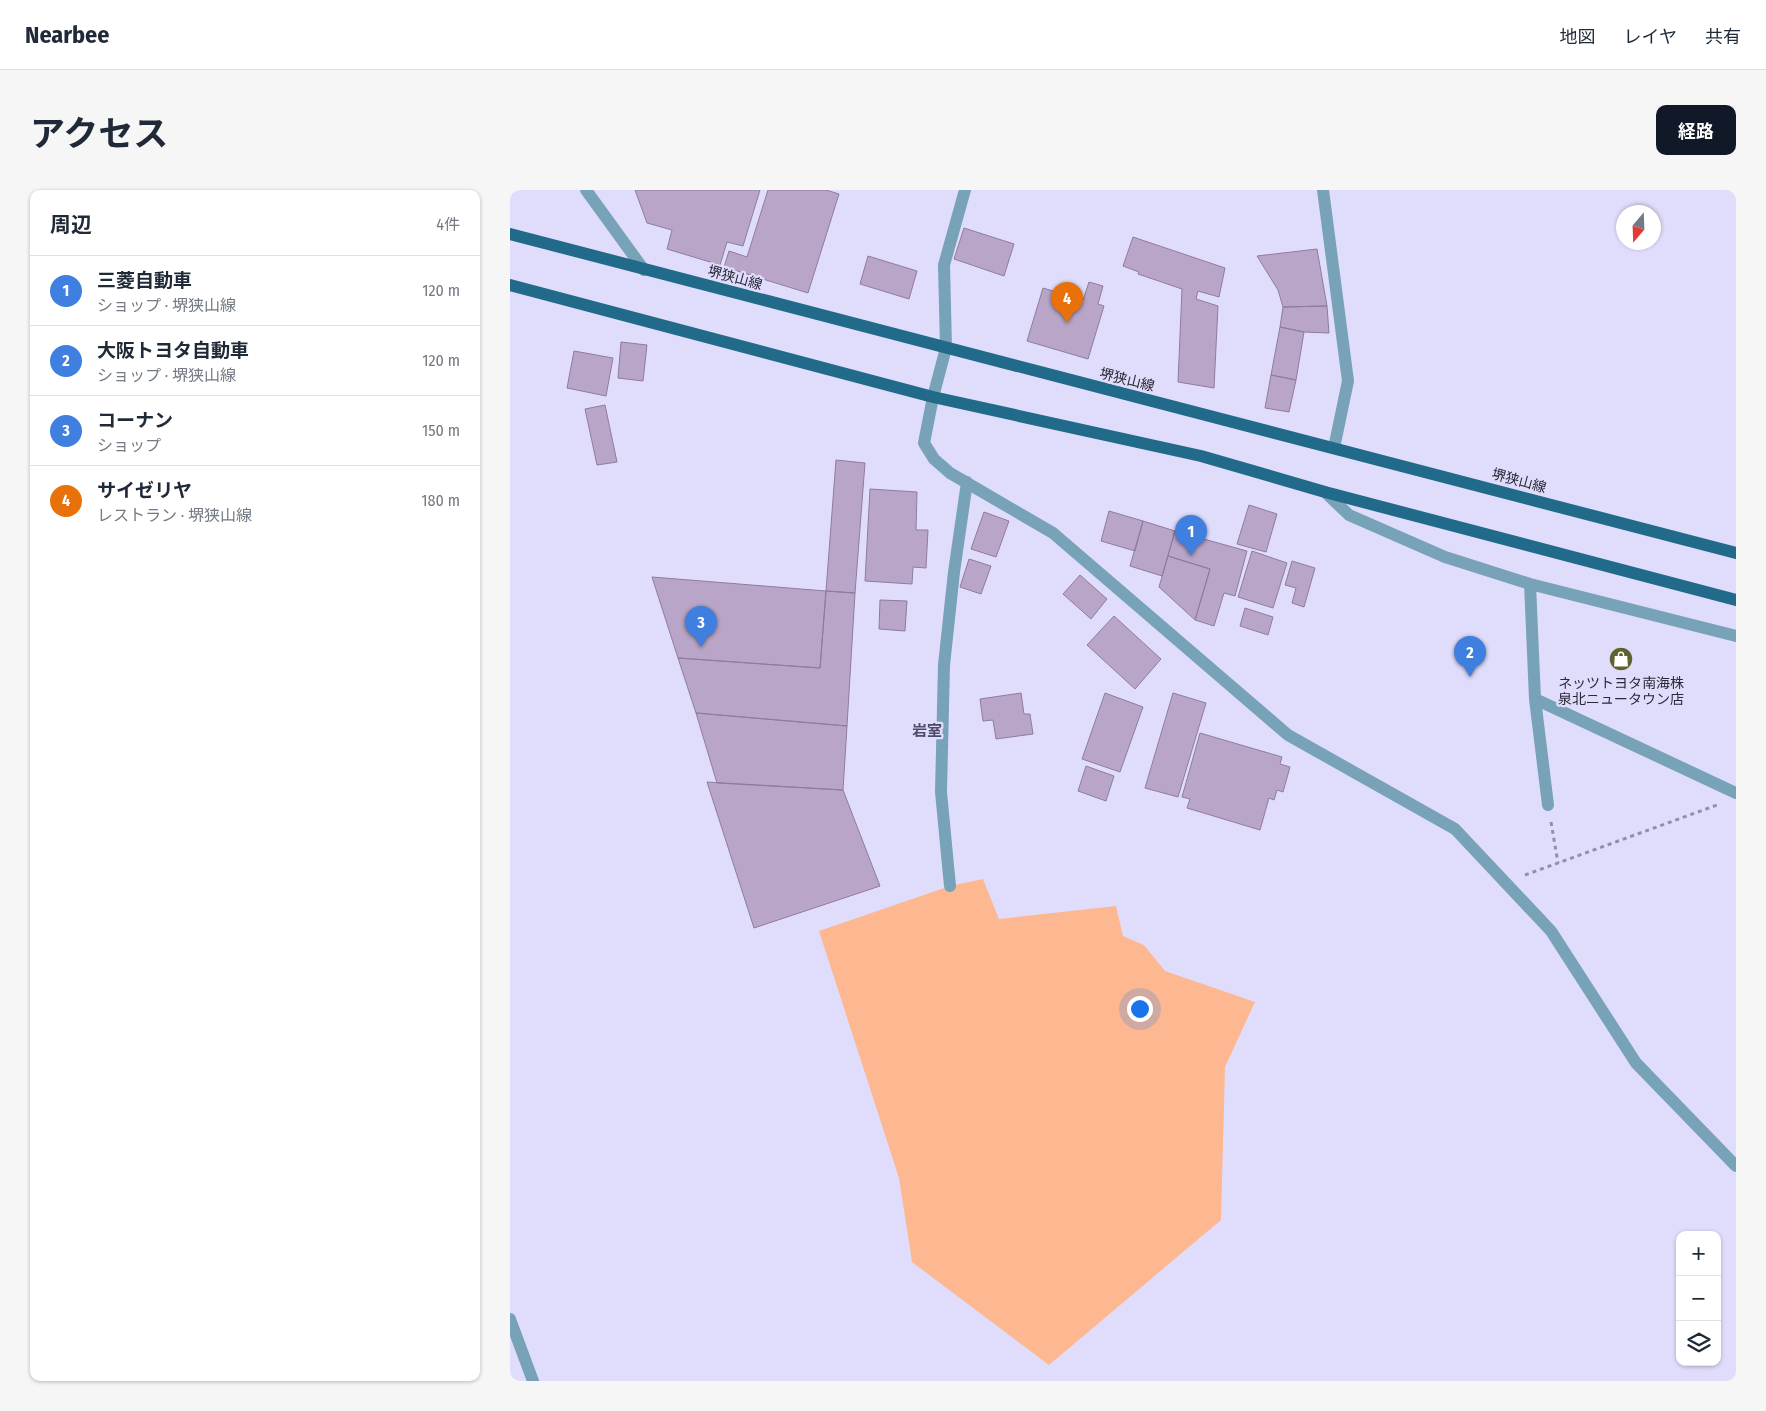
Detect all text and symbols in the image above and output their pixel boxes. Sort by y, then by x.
text: Nearbee [25,21,109,49]
text: 地図 [1560,26,1596,48]
text: レイヤ [1624,26,1677,48]
text: 共有 [1705,26,1741,48]
button: 経路 [1656,105,1736,155]
text: アクセス [30,113,168,155]
north arrow [1616,205,1661,250]
text: 周辺 [50,212,92,238]
text: 4件 [436,215,460,234]
street label: 堺狭山線 [706,263,764,293]
text: 三菱自動車 [97,269,192,292]
text: 1 [63,281,69,300]
text: 120 m [422,281,460,300]
pin: 4 [1051,282,1083,323]
text: ショップ · 堺狭山線 [97,296,236,315]
text: 大阪トヨタ自動車 [97,339,249,362]
text: 2 [62,351,70,370]
text: 120 m [422,351,460,370]
street label: 堺狭山線 [1098,365,1156,395]
text: ショップ · 堺狭山線 [97,366,236,385]
text: コーナン [97,409,173,432]
text: 3 [62,421,70,440]
text: 150 m [422,421,460,440]
text: ショップ [97,436,161,455]
street label: 堺狭山線 [1490,466,1548,496]
text: サイゼリヤ [97,479,192,502]
text: 4 [62,491,70,510]
text: 180 m [421,491,460,510]
text: レストラン · 堺狭山線 [97,506,252,525]
pin: 1 [1175,515,1207,556]
pin: 3 [685,606,717,647]
pin: 2 [1454,636,1486,677]
shop icon: ネッツトヨタ南海株 泉北ニュータウン店 [1608,646,1634,672]
place label: ネッツトヨタ南海株 泉北ニュータウン店 [1558,675,1684,708]
district label: 岩室 [912,722,942,740]
your location [1127,996,1153,1022]
map controls [1676,1231,1721,1366]
button: + [1676,1231,1721,1276]
button: − [1676,1276,1721,1321]
button: layers [1676,1321,1721,1366]

